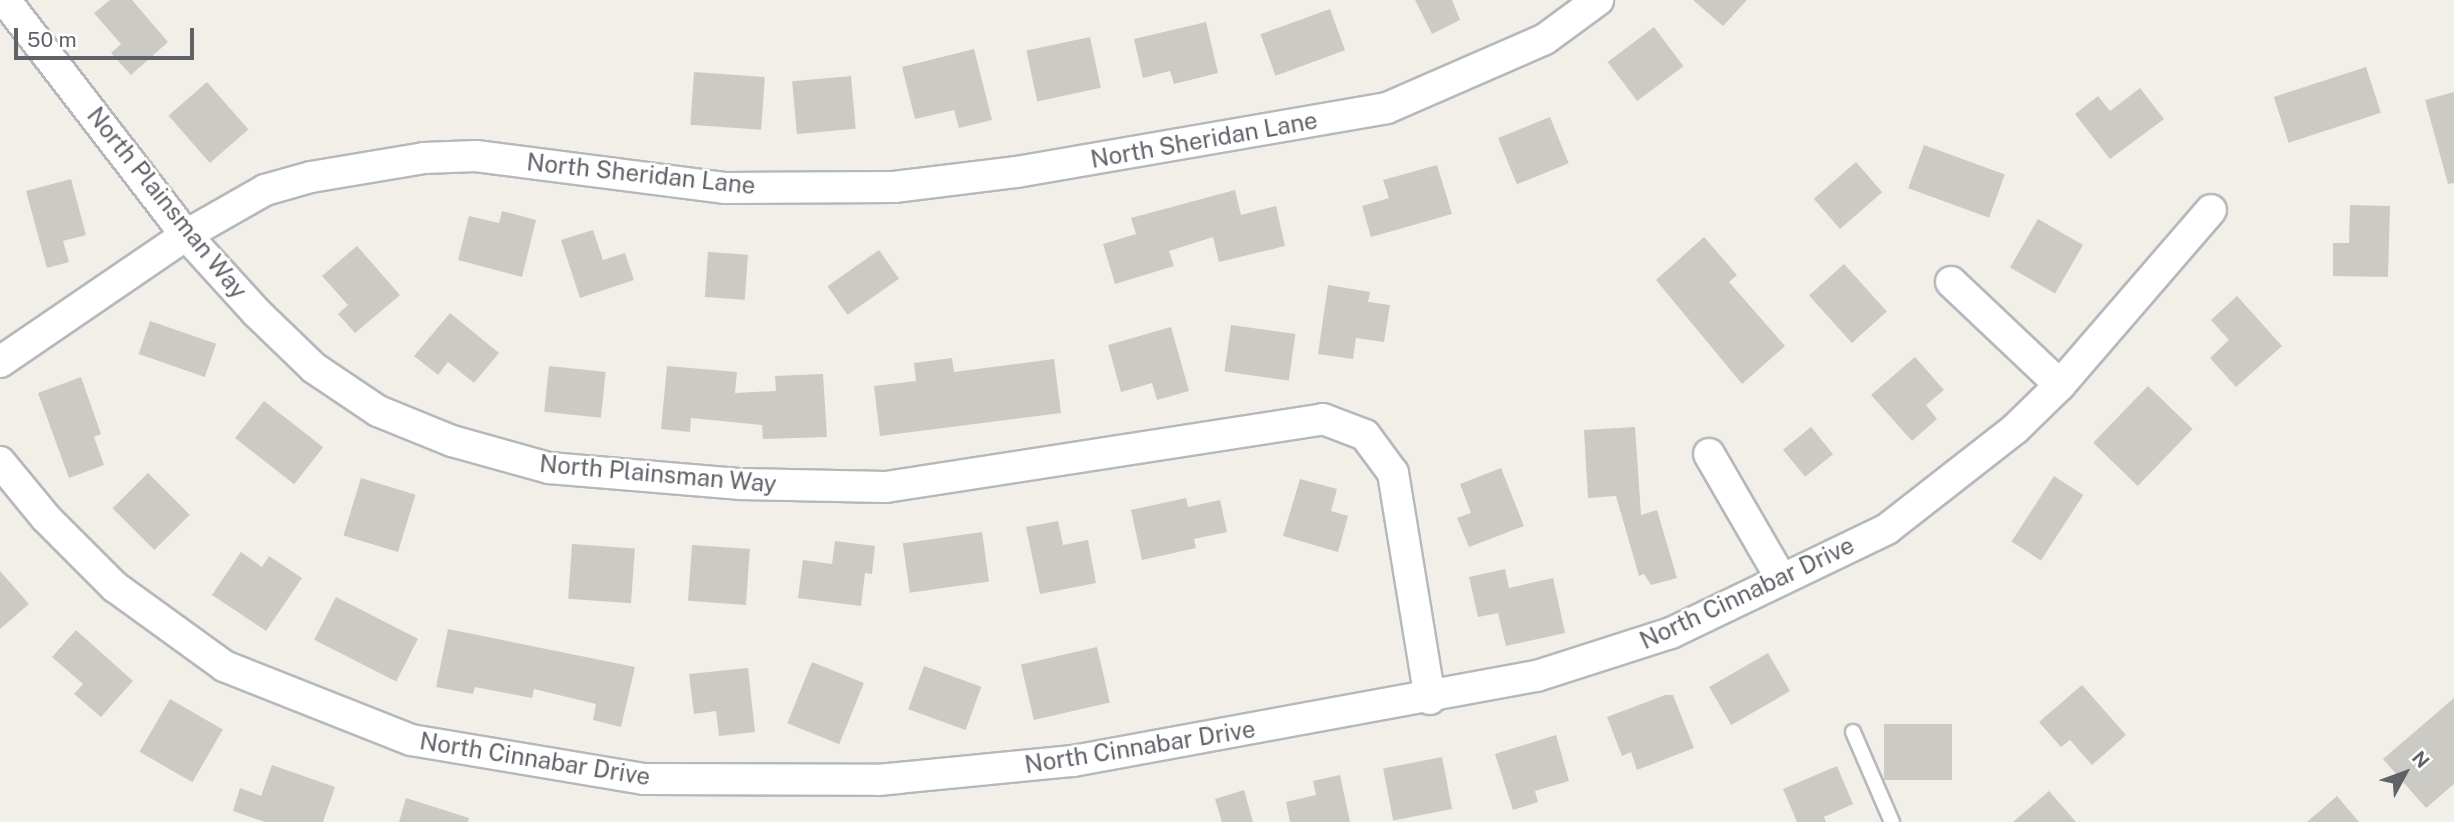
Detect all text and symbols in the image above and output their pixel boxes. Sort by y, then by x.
scale bar [18,14,198,58]
text: 50 m [27,27,77,52]
street label: North Plainsman Way [81,101,253,305]
street label: North Sheridan Lane [1088,106,1320,174]
street label: North Sheridan Lane [525,148,757,200]
street label: North Plainsman Way [538,449,778,499]
street label: North Cinnabar Drive [1635,531,1859,655]
street label: North Cinnabar Drive [1023,715,1257,779]
street label: North Cinnabar Drive [418,727,652,791]
north arrow [2370,738,2440,808]
text: N [2408,746,2434,772]

